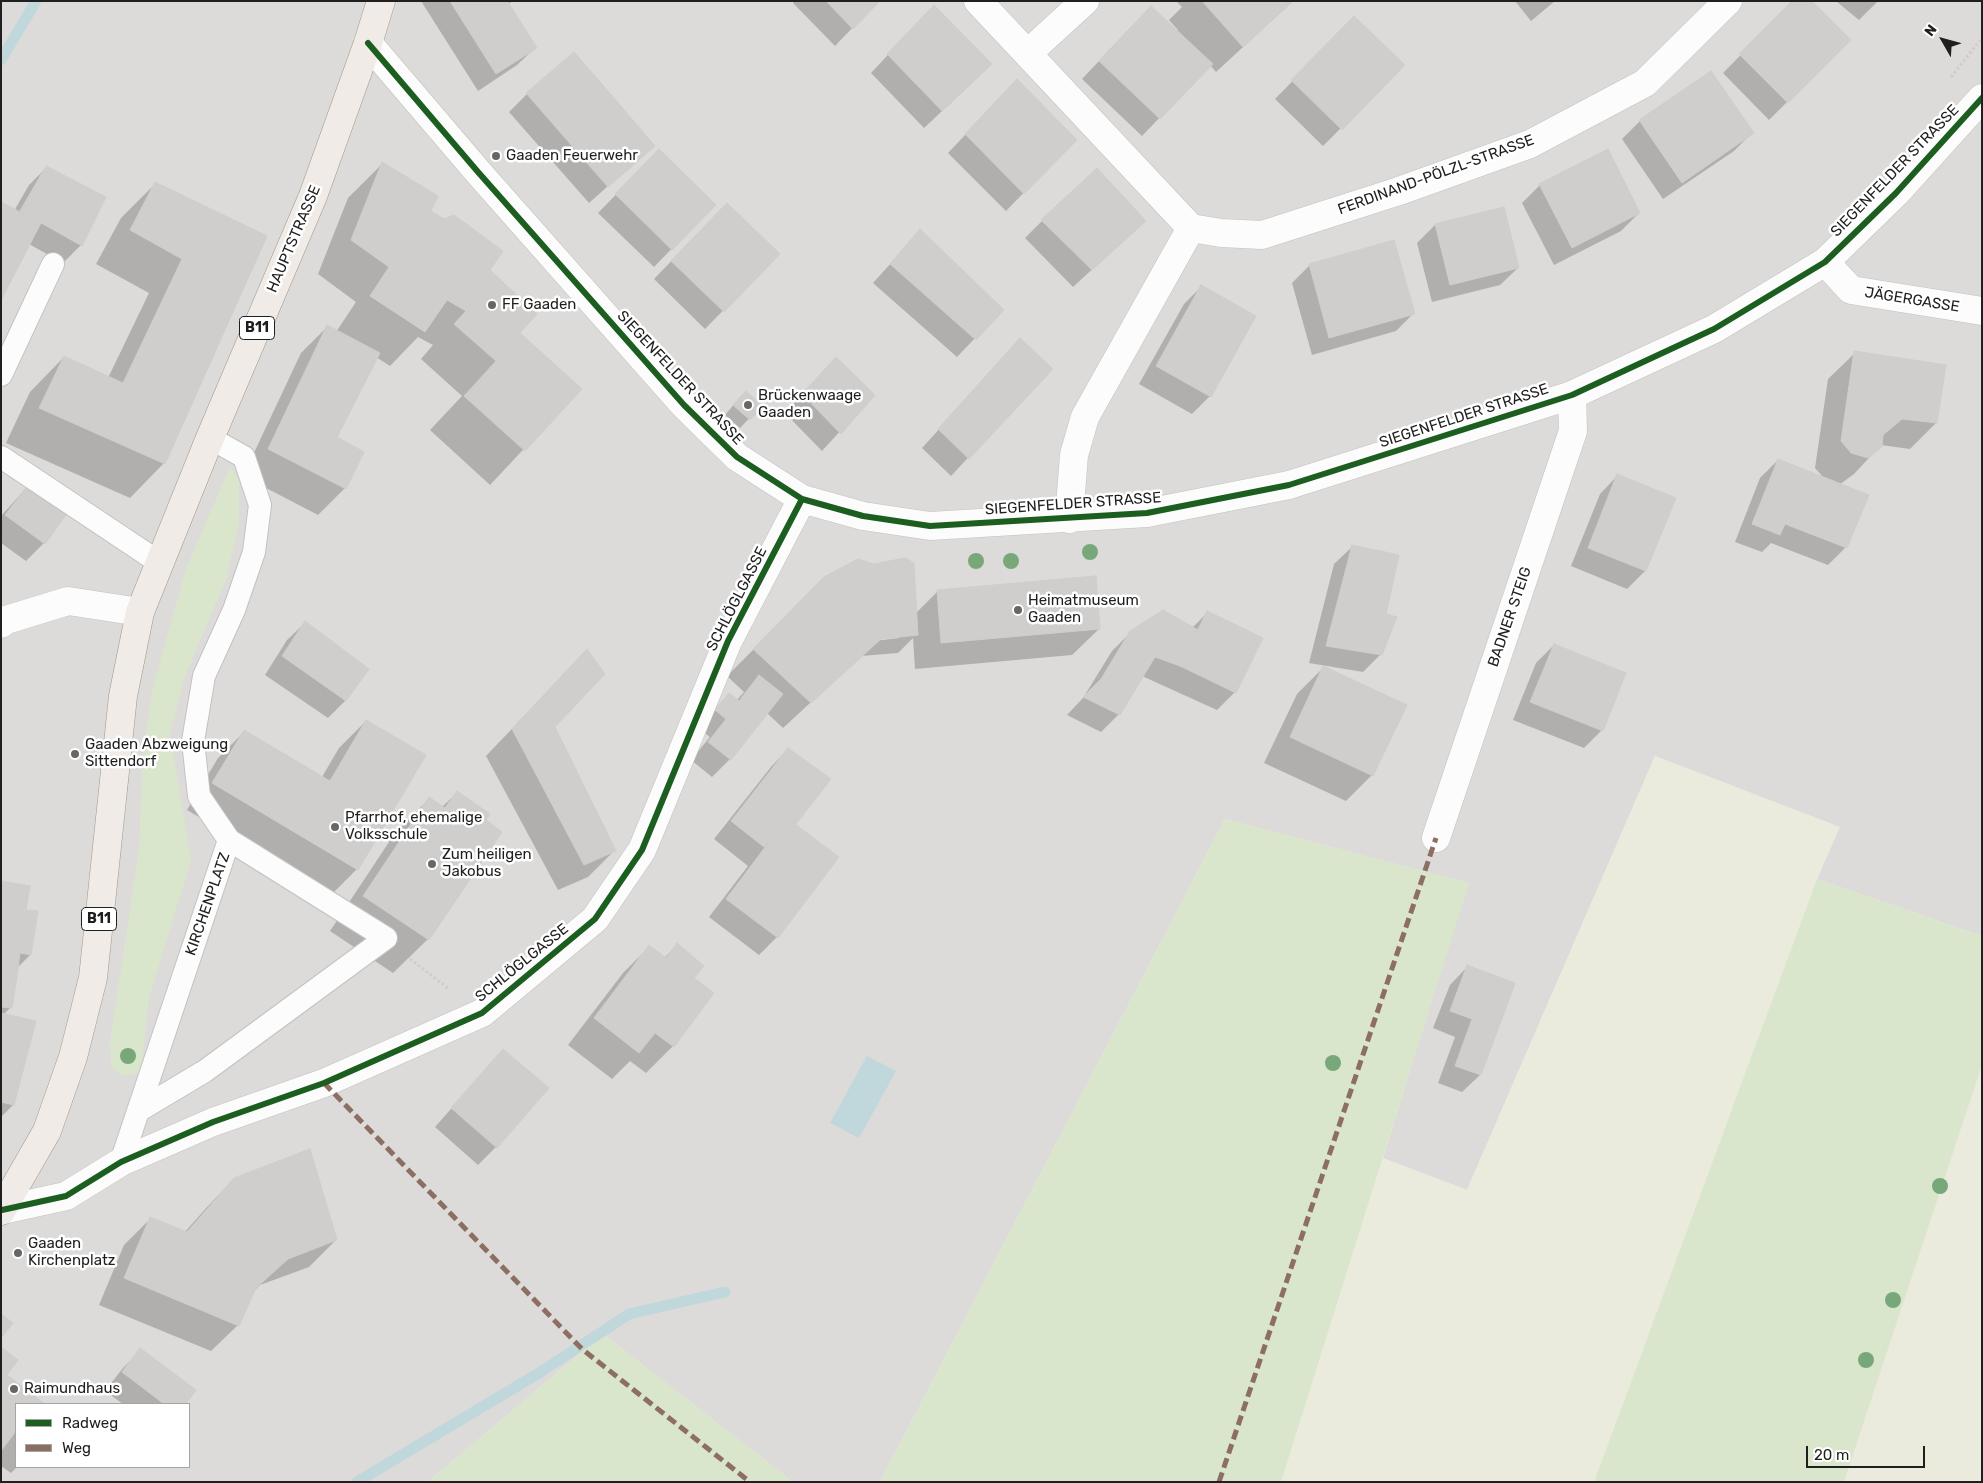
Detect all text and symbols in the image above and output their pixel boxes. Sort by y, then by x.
north arrow [1918,15,1968,65]
text: N [1921,21,1941,40]
street label: SIEGENFELDER STRASSE [1827,101,1963,241]
street label: FERDINAND-PÖLZL-STRASSE [1335,131,1537,219]
place label: Gaaden Feuerwehr [506,147,638,165]
marker: Gaaden Feuerwehr [490,150,502,162]
street label: HAUPTSTRASSE [263,183,325,295]
street label: JÄGERGASSE [1863,284,1961,316]
place label: FF Gaaden [502,296,576,314]
marker: FF Gaaden [486,299,498,311]
street label: SIEGENFELDER STRASSE [613,307,747,449]
road number: B11 [240,316,274,339]
street label: SIEGENFELDER STRASSE [1377,380,1551,452]
place label: Brückenwaage Gaaden [758,387,862,422]
marker: Brückenwaage Gaaden [742,399,754,411]
street label: SIEGENFELDER STRASSE [984,489,1162,519]
street label: SCHLÖGLGASSE [703,544,771,654]
street label: BADNER STEIG [1484,565,1536,669]
place label: Heimatmuseum Gaaden [1028,592,1139,627]
marker: Heimatmuseum Gaaden [1012,604,1024,616]
place label: Gaaden Abzweigung Sittendorf [85,736,228,771]
marker: Gaaden Abzweigung Sittendorf [69,748,81,760]
place label: Pfarrhof, ehemalige Volksschule [345,809,482,844]
marker: Pfarrhof, ehemalige Volksschule [329,821,341,833]
place label: Zum heiligen Jakobus [442,846,532,881]
street label: KIRCHENPLATZ [182,850,234,958]
marker: Zum heiligen Jakobus [426,858,438,870]
road number: B11 [82,908,116,931]
street label: SCHLÖGLGASSE [472,920,572,1006]
place label: Gaaden Kirchenplatz [28,1235,115,1270]
marker: Gaaden Kirchenplatz [12,1247,24,1259]
place label: Raimundhaus [24,1380,120,1398]
marker: Raimundhaus [8,1383,20,1395]
legend [15,1403,190,1468]
text: Radweg [62,1414,118,1432]
scale bar [1808,1436,1927,1468]
text: Weg [62,1439,91,1457]
text: 20 m [1814,1446,1849,1464]

